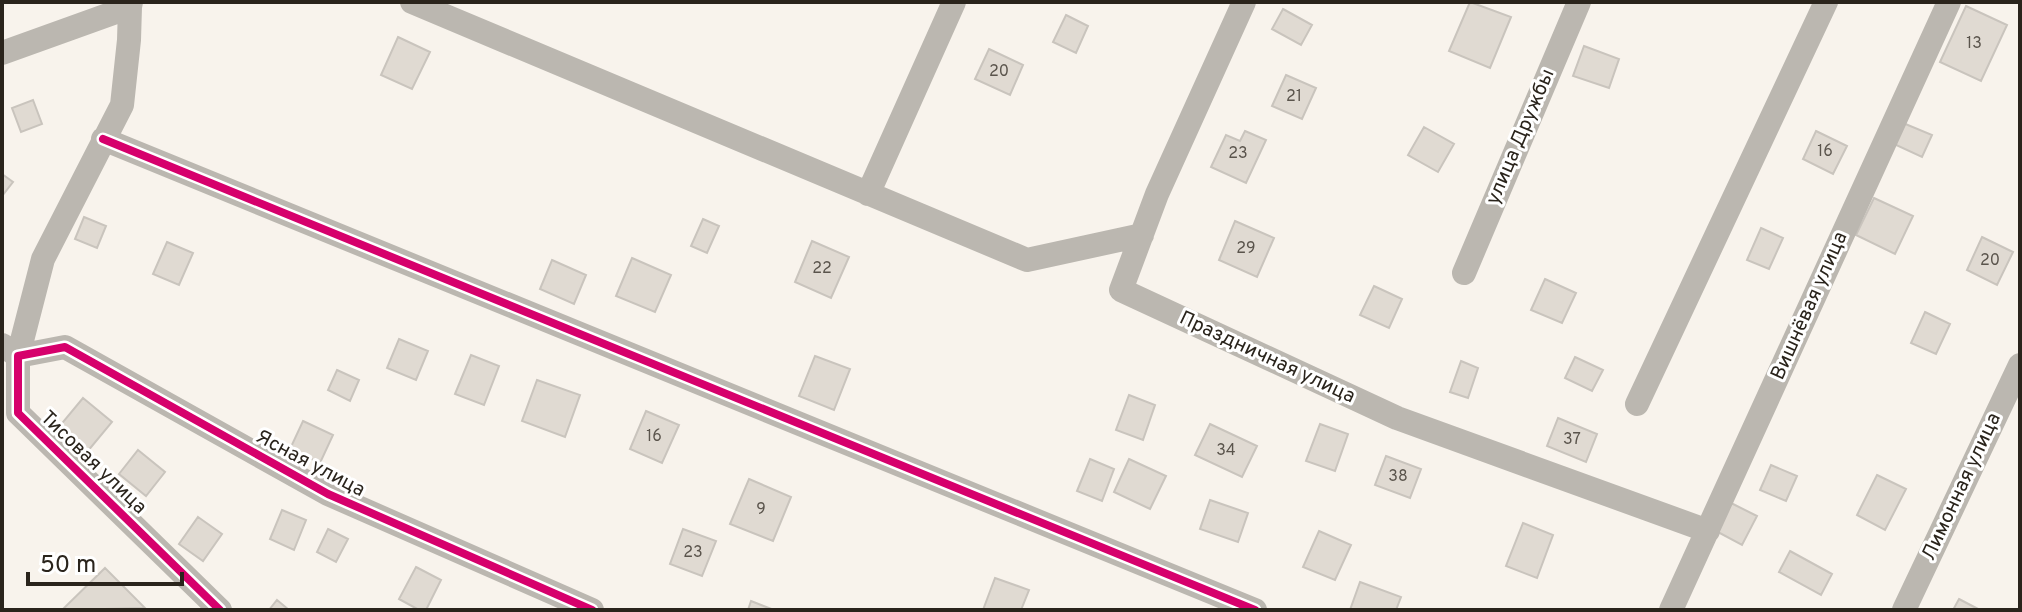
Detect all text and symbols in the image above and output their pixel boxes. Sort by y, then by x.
house number: 13 [1966,34,1982,54]
house number: 20 [989,62,1009,82]
street label: улица Дружбы [1481,65,1561,209]
house number: 21 [1286,87,1302,107]
house number: 16 [1817,142,1833,162]
house number: 23 [1228,144,1248,164]
street label: Вишнёвая улица [1766,228,1854,384]
house number: 29 [1236,239,1256,259]
house number: 20 [1980,251,2000,271]
house number: 22 [812,259,832,279]
street label: Праздничная улица [1175,306,1359,410]
street label: Тисовая улица [34,406,152,520]
street label: Лимонная улица [1916,409,2008,565]
street label: Ясная улица [251,424,369,504]
house number: 16 [646,427,662,447]
house number: 37 [1563,430,1581,450]
house number: 34 [1216,441,1236,461]
house number: 38 [1388,467,1408,487]
house number: 9 [756,500,766,520]
scale bar [28,536,182,586]
house number: 23 [683,543,703,563]
text: 50 m [40,551,96,581]

